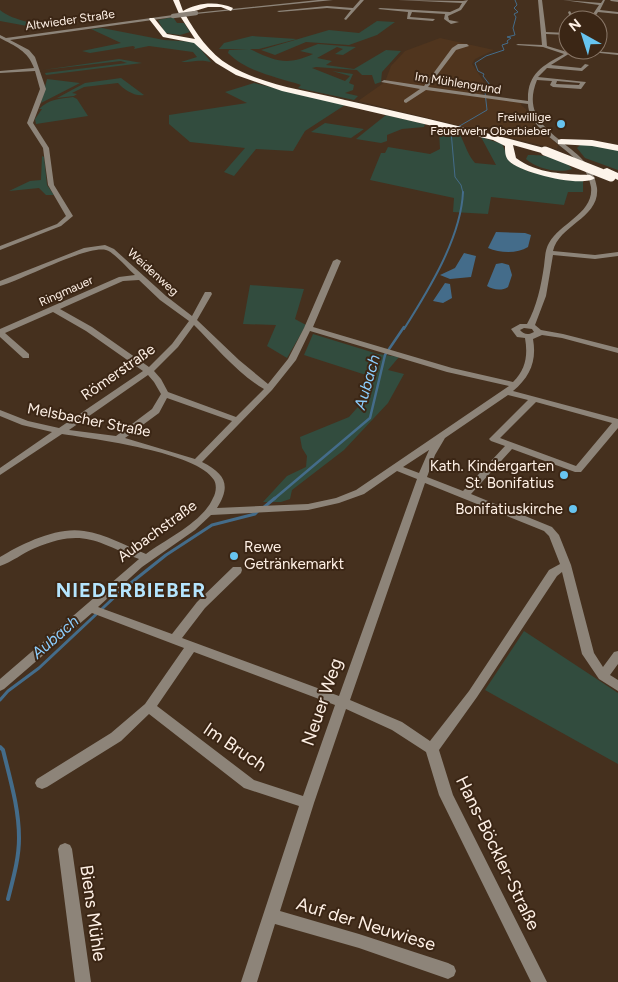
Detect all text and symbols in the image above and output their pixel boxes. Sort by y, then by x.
street label: Altwieder Straße [24,7,116,33]
north arrow [558,10,608,60]
text: N [566,15,585,35]
street label: Im Mühlengrund [414,69,502,97]
place label: Freiwillige Feuerwehr Oberbieber [430,110,551,138]
marker: Freiwillige Feuerwehr Oberbieber [555,118,567,130]
street label: Weidenweg [125,246,181,298]
street label: Ringmauer [37,273,95,309]
street label: Römerstraße [78,340,158,404]
water label: Aubach [350,352,384,413]
street label: Melsbacher Straße [26,399,152,441]
place label: Kath. Kindergarten St. Bonifatius [430,457,554,492]
marker: Kath. Kindergarten St. Bonifatius [558,469,570,481]
street label: Aubachstraße [114,496,200,566]
place label: Bonifatiuskirche [455,500,563,518]
marker: Bonifatiuskirche [567,503,579,515]
place label: Rewe Getränkemarkt [244,538,344,573]
marker: Rewe Getränkemarkt [228,550,240,562]
district label: NIEDERBIEBER [56,578,206,602]
water label: Aubach [27,611,83,663]
street label: Neuer Weg [297,655,347,749]
street label: Im Bruch [199,718,271,776]
street label: Hans-Böckler-Straße [451,772,545,934]
street label: Biens Mühle [75,863,111,963]
street label: Auf der Neuwiese [294,892,438,956]

